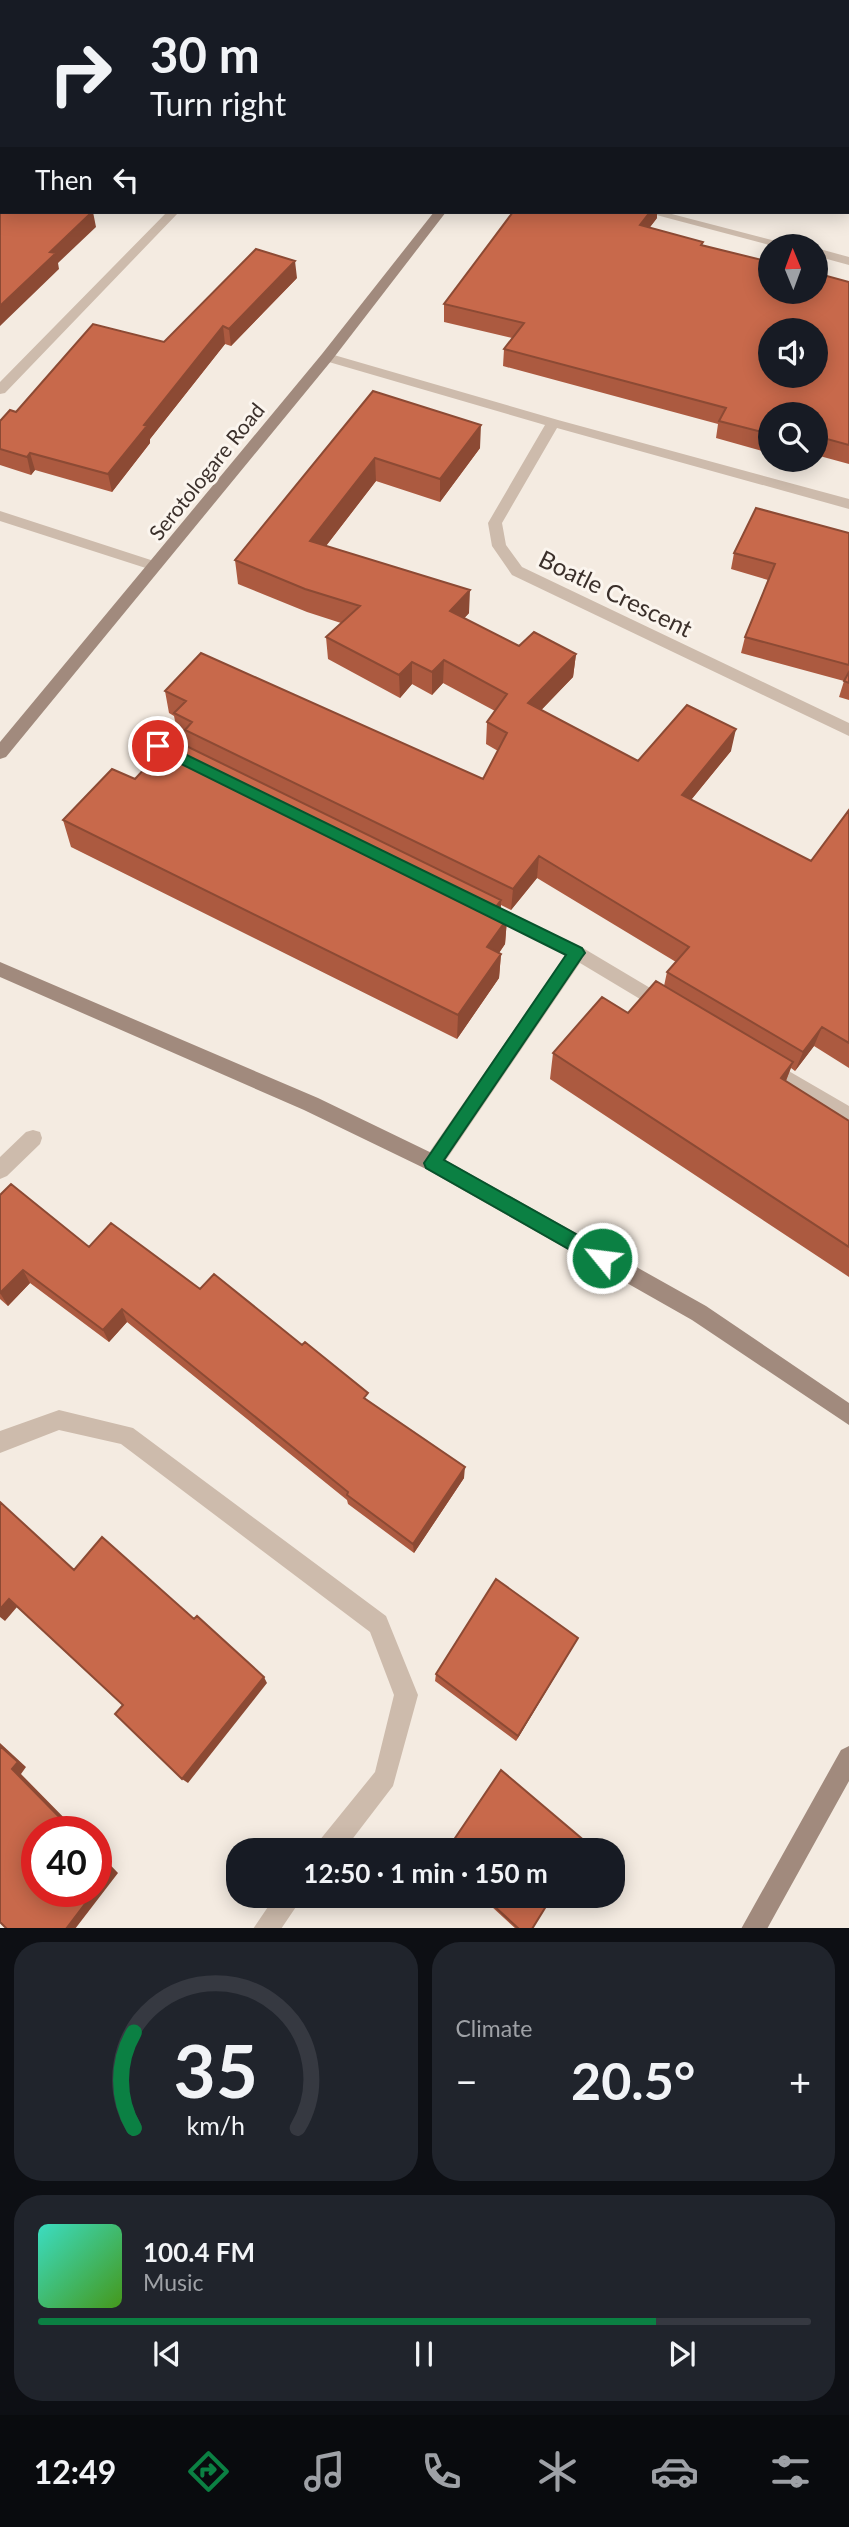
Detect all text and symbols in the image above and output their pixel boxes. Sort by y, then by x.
text: 30 m [150,25,260,83]
icon: right [35,28,126,119]
text: Turn right [150,84,286,123]
icon: left [107,161,145,199]
text: Then [35,164,93,196]
north arrow [758,234,828,304]
map controls [758,234,828,472]
button: sound [758,318,828,388]
street label: Serotologare Road [143,397,269,545]
button: search [758,402,828,472]
street label: Boatle Crescent [535,543,698,643]
pin [128,716,188,776]
icon: arrive [139,727,177,765]
position arrow [565,1221,639,1295]
speed limit sign: 40 [21,1816,112,1907]
text: 12:50 · 1 min · 150 m [303,1857,548,1889]
text: Climate [456,2014,532,2042]
text: 35 [174,2026,258,2114]
text: 20.5° [571,2049,695,2111]
text: − [456,2058,478,2104]
text: + [789,2058,811,2104]
text: km/h [186,2109,245,2139]
text: 100.4 FM [143,2236,255,2268]
text: Music [143,2268,203,2296]
icon: previous [148,2335,186,2373]
icon: pause [405,2335,443,2373]
icon: next [663,2335,701,2373]
icon: directions [184,2447,233,2496]
icon: music [300,2447,349,2496]
icon: phone [417,2447,466,2496]
icon: climate [533,2447,582,2496]
icon: car [650,2447,699,2496]
icon: filters [766,2447,815,2496]
text: 12:49 [34,2452,116,2491]

